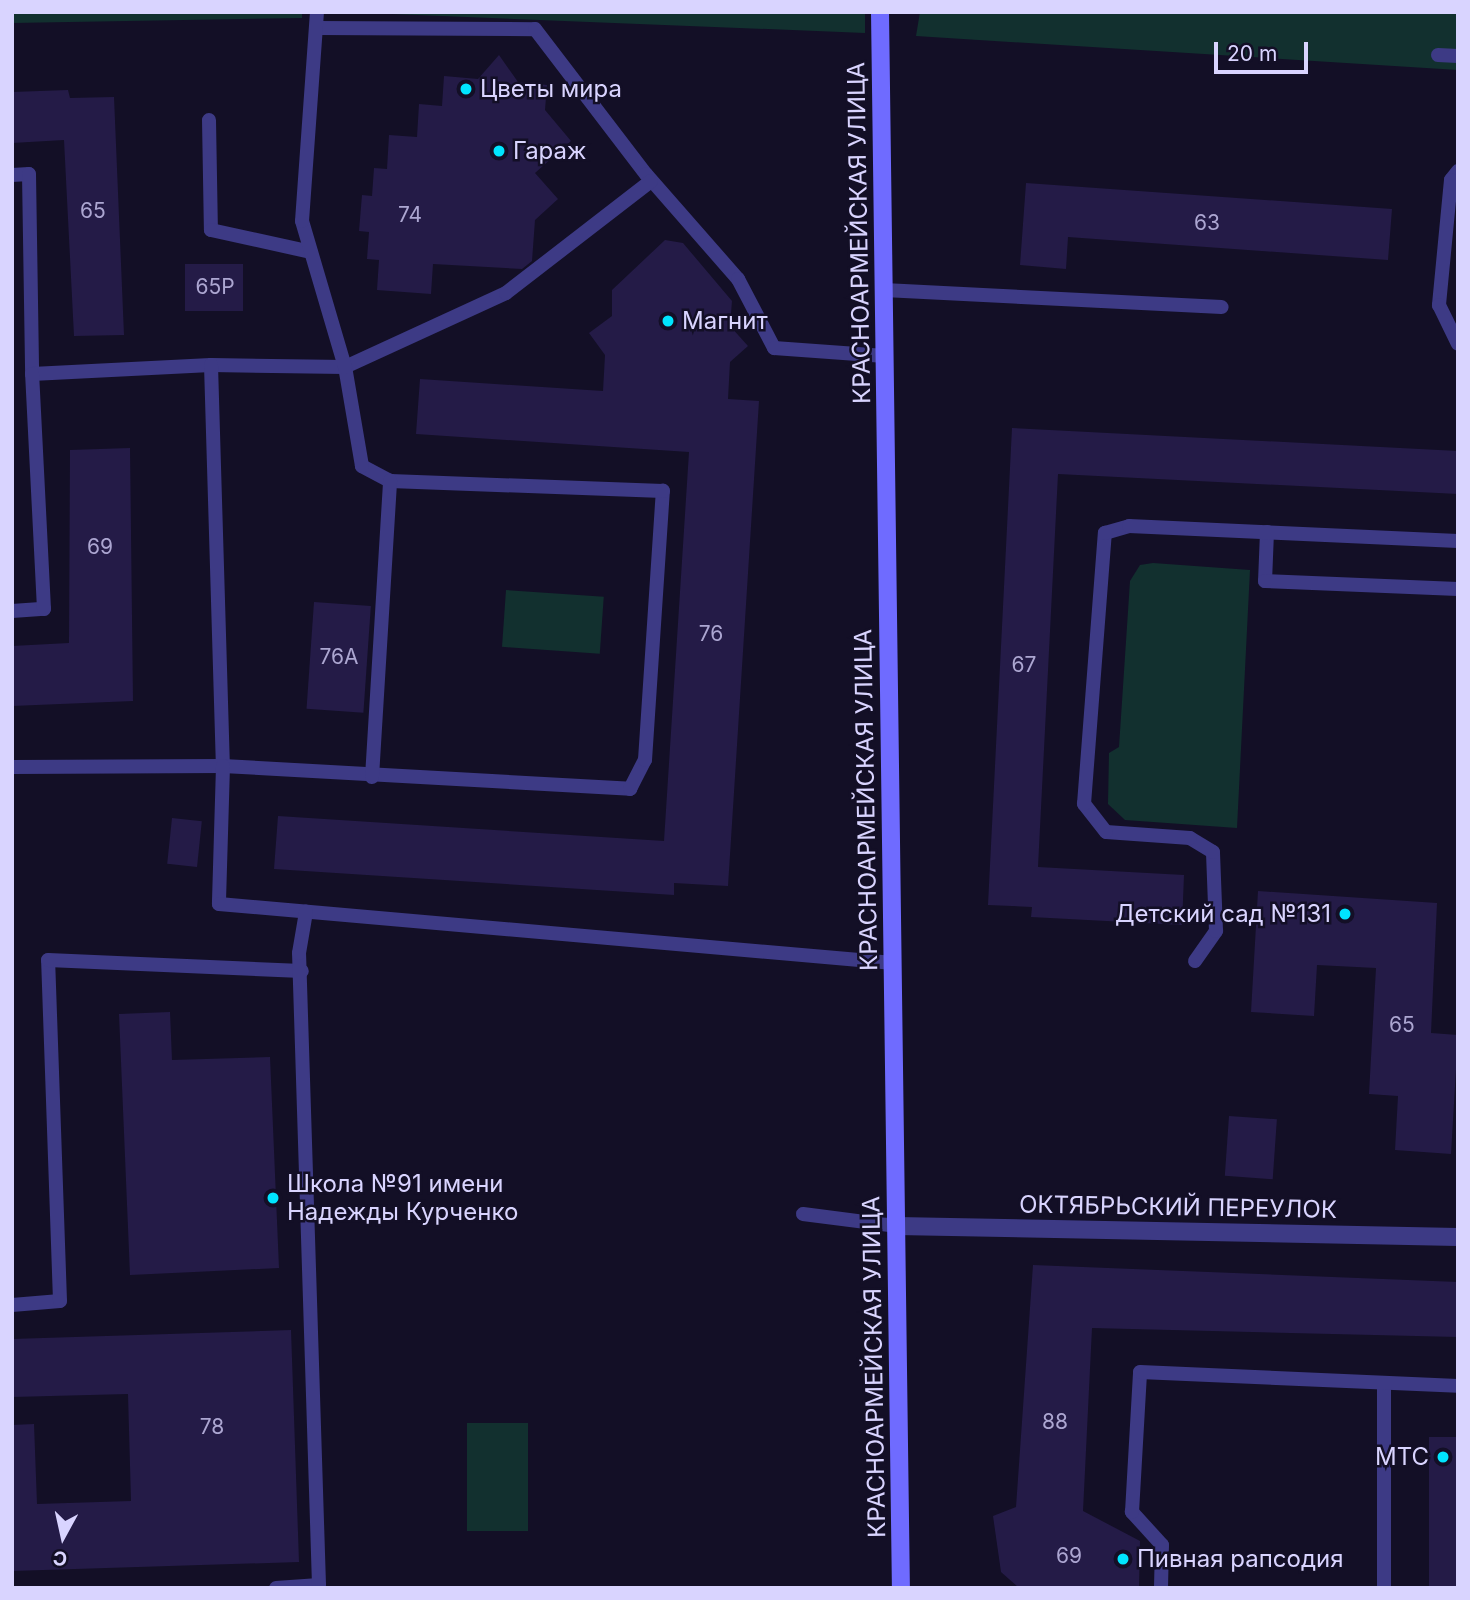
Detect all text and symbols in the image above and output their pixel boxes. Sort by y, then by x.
scale bar [1218,28,1312,72]
text: 20 m [1227,41,1277,66]
street label: КРАСНОАРМЕЙСКАЯ УЛИЦА [842,62,876,404]
place label: Цветы мира [480,75,622,103]
marker: Цветы мира [458,81,474,97]
place label: Гараж [513,137,586,165]
marker: Гараж [491,143,507,159]
house number: 65 [80,198,106,224]
house number: 74 [398,202,422,228]
house number: 63 [1194,210,1220,236]
house number: 65Р [195,274,235,300]
place label: Магнит [682,307,768,335]
marker: Магнит [660,313,676,329]
house number: 69 [87,534,113,560]
house number: 76 [699,621,723,647]
street label: КРАСНОАРМЕЙСКАЯ УЛИЦА [849,629,883,971]
house number: 76А [319,644,359,670]
house number: 67 [1012,652,1036,678]
place label: Детский сад №131 [1115,900,1331,928]
marker: Детский сад №131 [1337,906,1353,922]
house number: 65 [1389,1012,1415,1038]
place label: Школа №91 имени Надежды Курченко [287,1170,518,1226]
marker: Школа №91 имени Надежды Курченко [265,1190,281,1206]
street label: ОКТЯБРЬСКИЙ ПЕРЕУЛОК [1019,1190,1337,1224]
street label: КРАСНОАРМЕЙСКАЯ УЛИЦА [857,1196,891,1538]
house number: 88 [1042,1409,1068,1435]
house number: 78 [200,1414,224,1440]
place label: МТС [1375,1443,1429,1471]
marker: МТС [1435,1449,1451,1465]
north arrow [28,1502,98,1572]
house number: 69 [1056,1543,1082,1569]
place label: Пивная рапсодия [1137,1545,1343,1573]
text: С [51,1546,69,1571]
marker: Пивная рапсодия [1115,1551,1131,1567]

